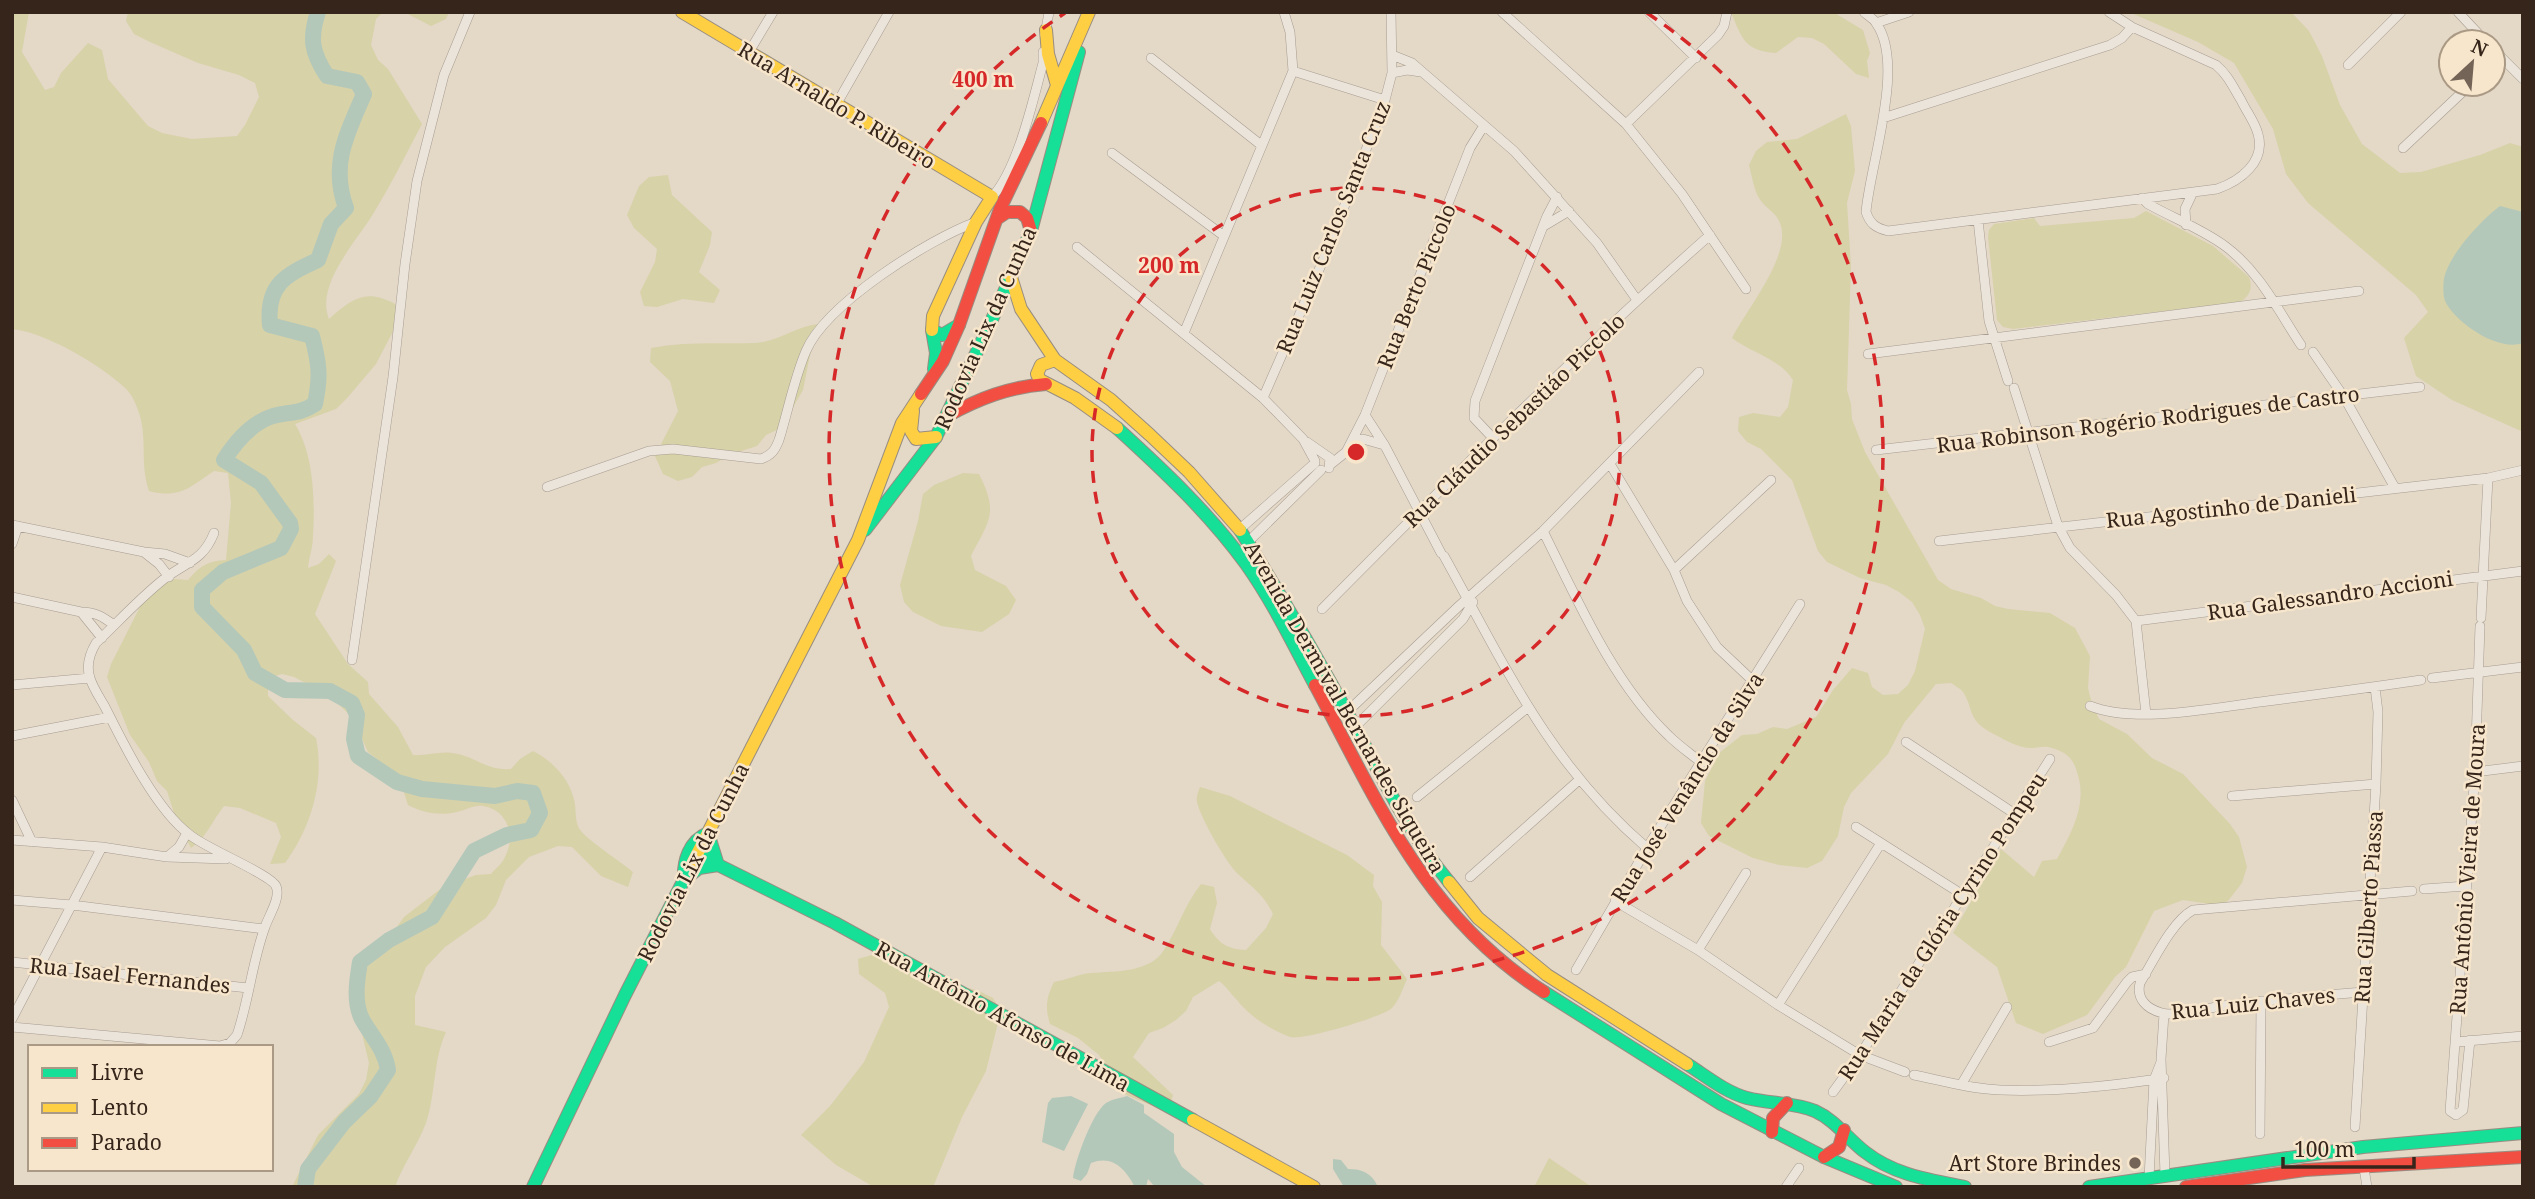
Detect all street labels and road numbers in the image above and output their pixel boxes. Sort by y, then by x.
street label: Rua Arnaldo P. Ribeiro [733,35,941,175]
street label: Rua Luiz Carlos Santa Cruz [1269,96,1397,358]
street label: Rua Berto Piccolo [1370,200,1462,372]
street label: Rodovia Lix da Cunha [928,222,1042,434]
street label: Rua Cláudio Sebastiáo Piccolo [1397,307,1631,533]
street label: Rua Robinson Rogério Rodrigues de Castro [1935,379,2361,459]
street label: Rua Agostinho de Danieli [2104,480,2358,534]
street label: Avenida Dermival Bernardes Siqueira [1238,536,1452,878]
street label: Rua Galessandro Accioni [2205,564,2455,626]
street label: Rua José Venâncio da Silva [1604,666,1770,908]
street label: Rua Antônio Vieira de Moura [2443,723,2491,1015]
street label: Rodovia Lix da Cunha [631,758,755,966]
street label: Rua Maria da Glória Cyrino Pompeu [1832,767,2052,1085]
street label: Rua Gilberto Piassa [2347,809,2389,1005]
street label: Rua Antônio Afonso de Lima [871,934,1135,1098]
street label: Rua Isael Fernandes [28,951,232,999]
street label: Rua Luiz Chaves [2170,980,2336,1026]

